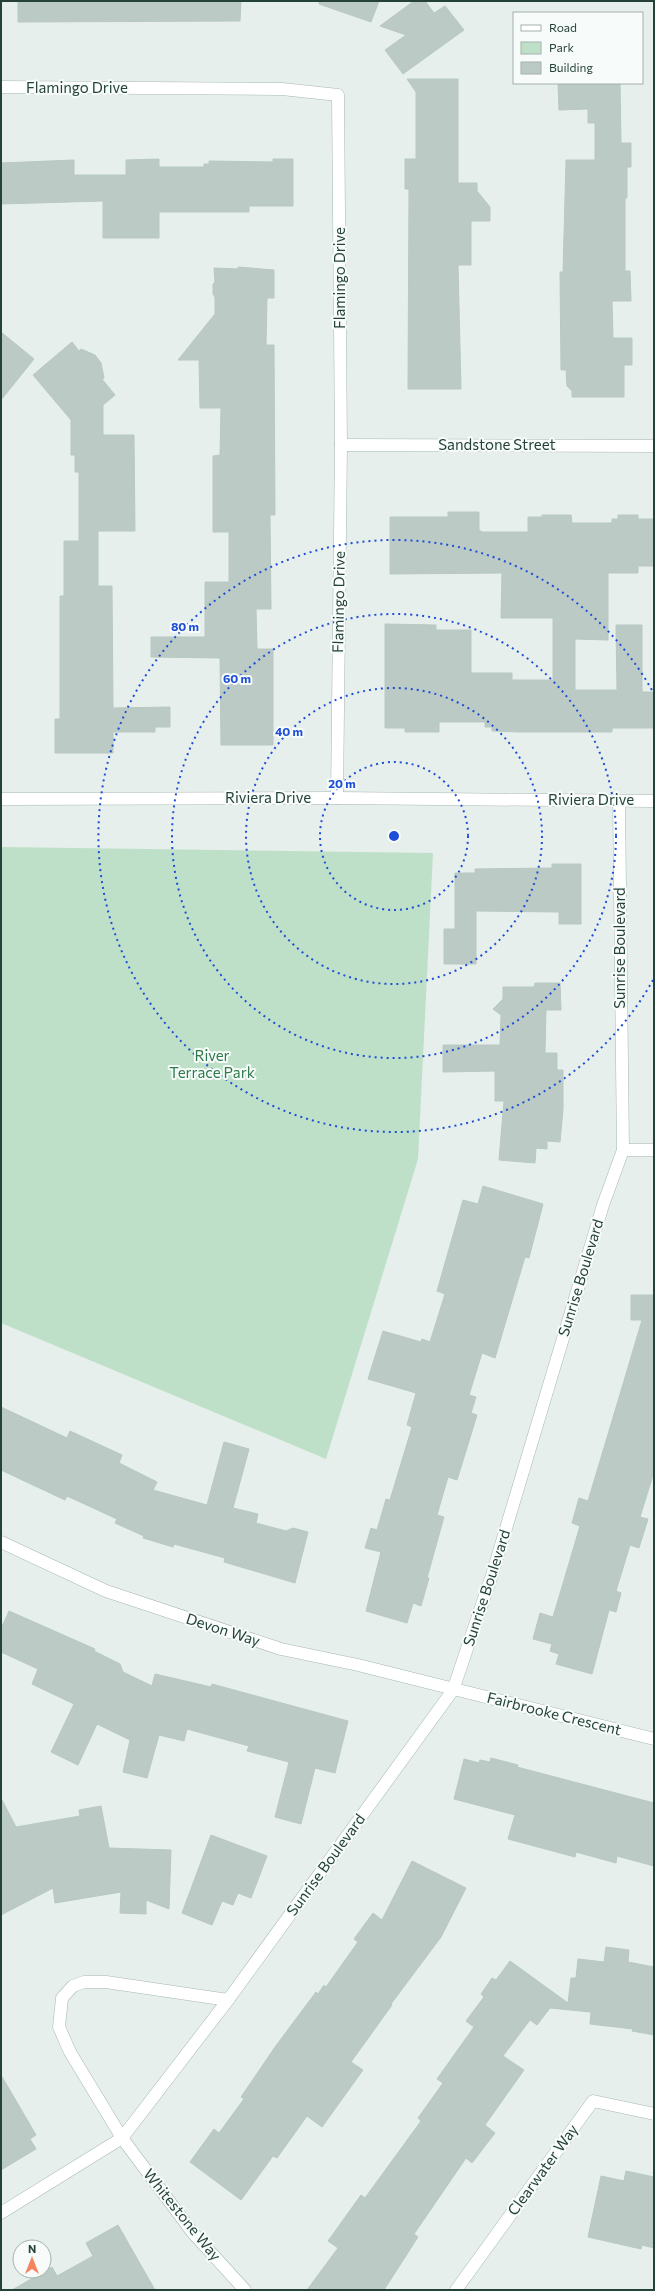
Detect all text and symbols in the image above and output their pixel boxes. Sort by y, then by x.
legend [513,12,643,84]
text: Road [549,20,577,34]
text: Park [549,40,575,54]
text: Building [549,60,593,74]
street label: Flamingo Drive [26,78,128,96]
street label: Flamingo Drive [330,227,348,329]
street label: Sandstone Street [438,435,556,453]
street label: Flamingo Drive [328,551,348,653]
text: 80 m [171,619,199,633]
text: 60 m [223,671,251,685]
text: 40 m [275,724,303,738]
text: 20 m [328,776,356,790]
street label: Riviera Drive [225,788,311,806]
street label: Riviera Drive [548,790,634,808]
centre of rings [387,829,401,843]
street label: Sunrise Boulevard [610,887,628,1009]
park label: River Terrace Park [169,1046,255,1081]
street label: Sunrise Boulevard [554,1217,606,1338]
street label: Sunrise Boulevard [459,1527,513,1648]
street label: Devon Way [184,1609,263,1650]
street label: Fairbrooke Crescent [485,1688,623,1738]
street label: Sunrise Boulevard [282,1810,368,1919]
street label: Clearwater Way [503,2120,581,2219]
street label: Whitestone Way [140,2165,225,2264]
north arrow [12,2239,52,2279]
text: N [28,2242,36,2255]

